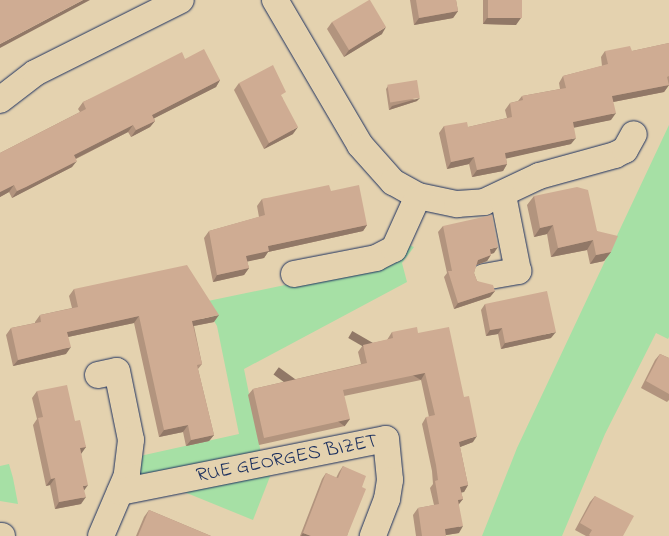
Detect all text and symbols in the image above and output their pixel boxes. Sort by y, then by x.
street label: RUE GEORGES BIZET [194,430,380,488]

